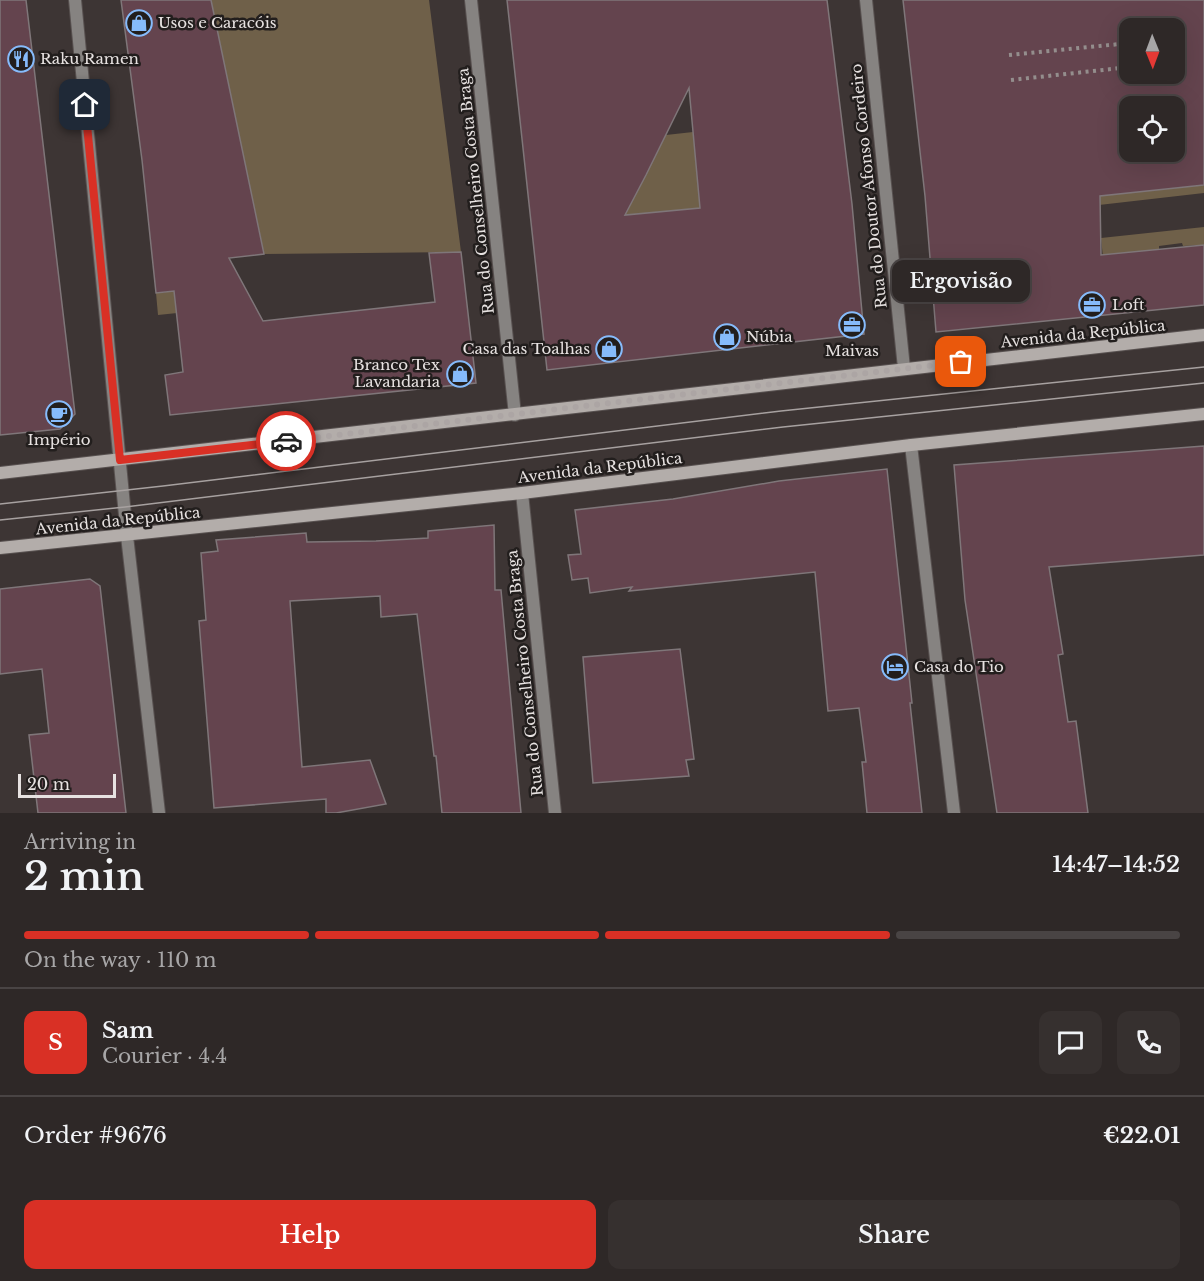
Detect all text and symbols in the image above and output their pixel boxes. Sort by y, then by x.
shop icon: Usos e Caracóis [124,8,154,38]
place label: Usos e Caracóis [158,13,277,32]
north arrow [1119,18,1185,84]
map controls [1119,18,1185,162]
restaurant icon: Raku Ramen [6,44,36,74]
place label: Raku Ramen [40,49,139,68]
street label: Rua do Doutor Afonso Cordeiro [846,63,891,309]
street label: Rua do Conselheiro Costa Braga [453,66,498,315]
pin [59,79,110,130]
icon: home [68,88,101,121]
button: locate [1119,96,1185,162]
callout: Ergovisão [892,260,1030,302]
text: Ergovisão [910,269,1012,293]
office icon: Loft [1077,290,1107,320]
place label: Loft [1112,295,1145,314]
office icon: Maivas [837,310,867,340]
street label: Avenida da República [999,315,1167,352]
shop icon: Núbia [712,322,742,352]
place label: Núbia [746,327,793,346]
shop icon: Casa das Toalhas [594,334,624,364]
pin [935,336,986,387]
place label: Casa das Toalhas [462,339,590,358]
place label: Maivas [825,341,879,360]
icon: bag [944,345,977,378]
place label: Branco Tex Lavandaria [353,355,441,391]
shop icon: Branco Tex Lavandaria [445,359,475,389]
cafe icon: Império [44,399,74,429]
courier [256,411,316,471]
icon: car [270,425,303,458]
place label: Império [27,430,91,449]
street label: Avenida da República [516,448,684,487]
street label: Avenida da República [34,502,202,539]
street label: Rua do Conselheiro Costa Braga [502,548,547,797]
hotel icon: Casa do Tio [880,652,910,682]
place label: Casa do Tio [914,657,1004,676]
scale bar [18,771,116,798]
text: 20 m [27,774,70,794]
text: Arriving in [24,830,136,854]
text: 14:47–14:52 [1052,851,1180,878]
text: 2 min [24,852,144,901]
text: On the way · 110 m [24,948,217,972]
button: chat [1039,1011,1102,1074]
button: phone [1117,1011,1180,1074]
text: Sam [102,1017,154,1044]
text: S [48,1029,63,1056]
text: Courier · 4.4 [102,1044,227,1068]
text: Order #9676 [24,1122,167,1149]
text: €22.01 [1103,1122,1180,1149]
button: Help [24,1200,596,1269]
button: Share [608,1200,1180,1269]

